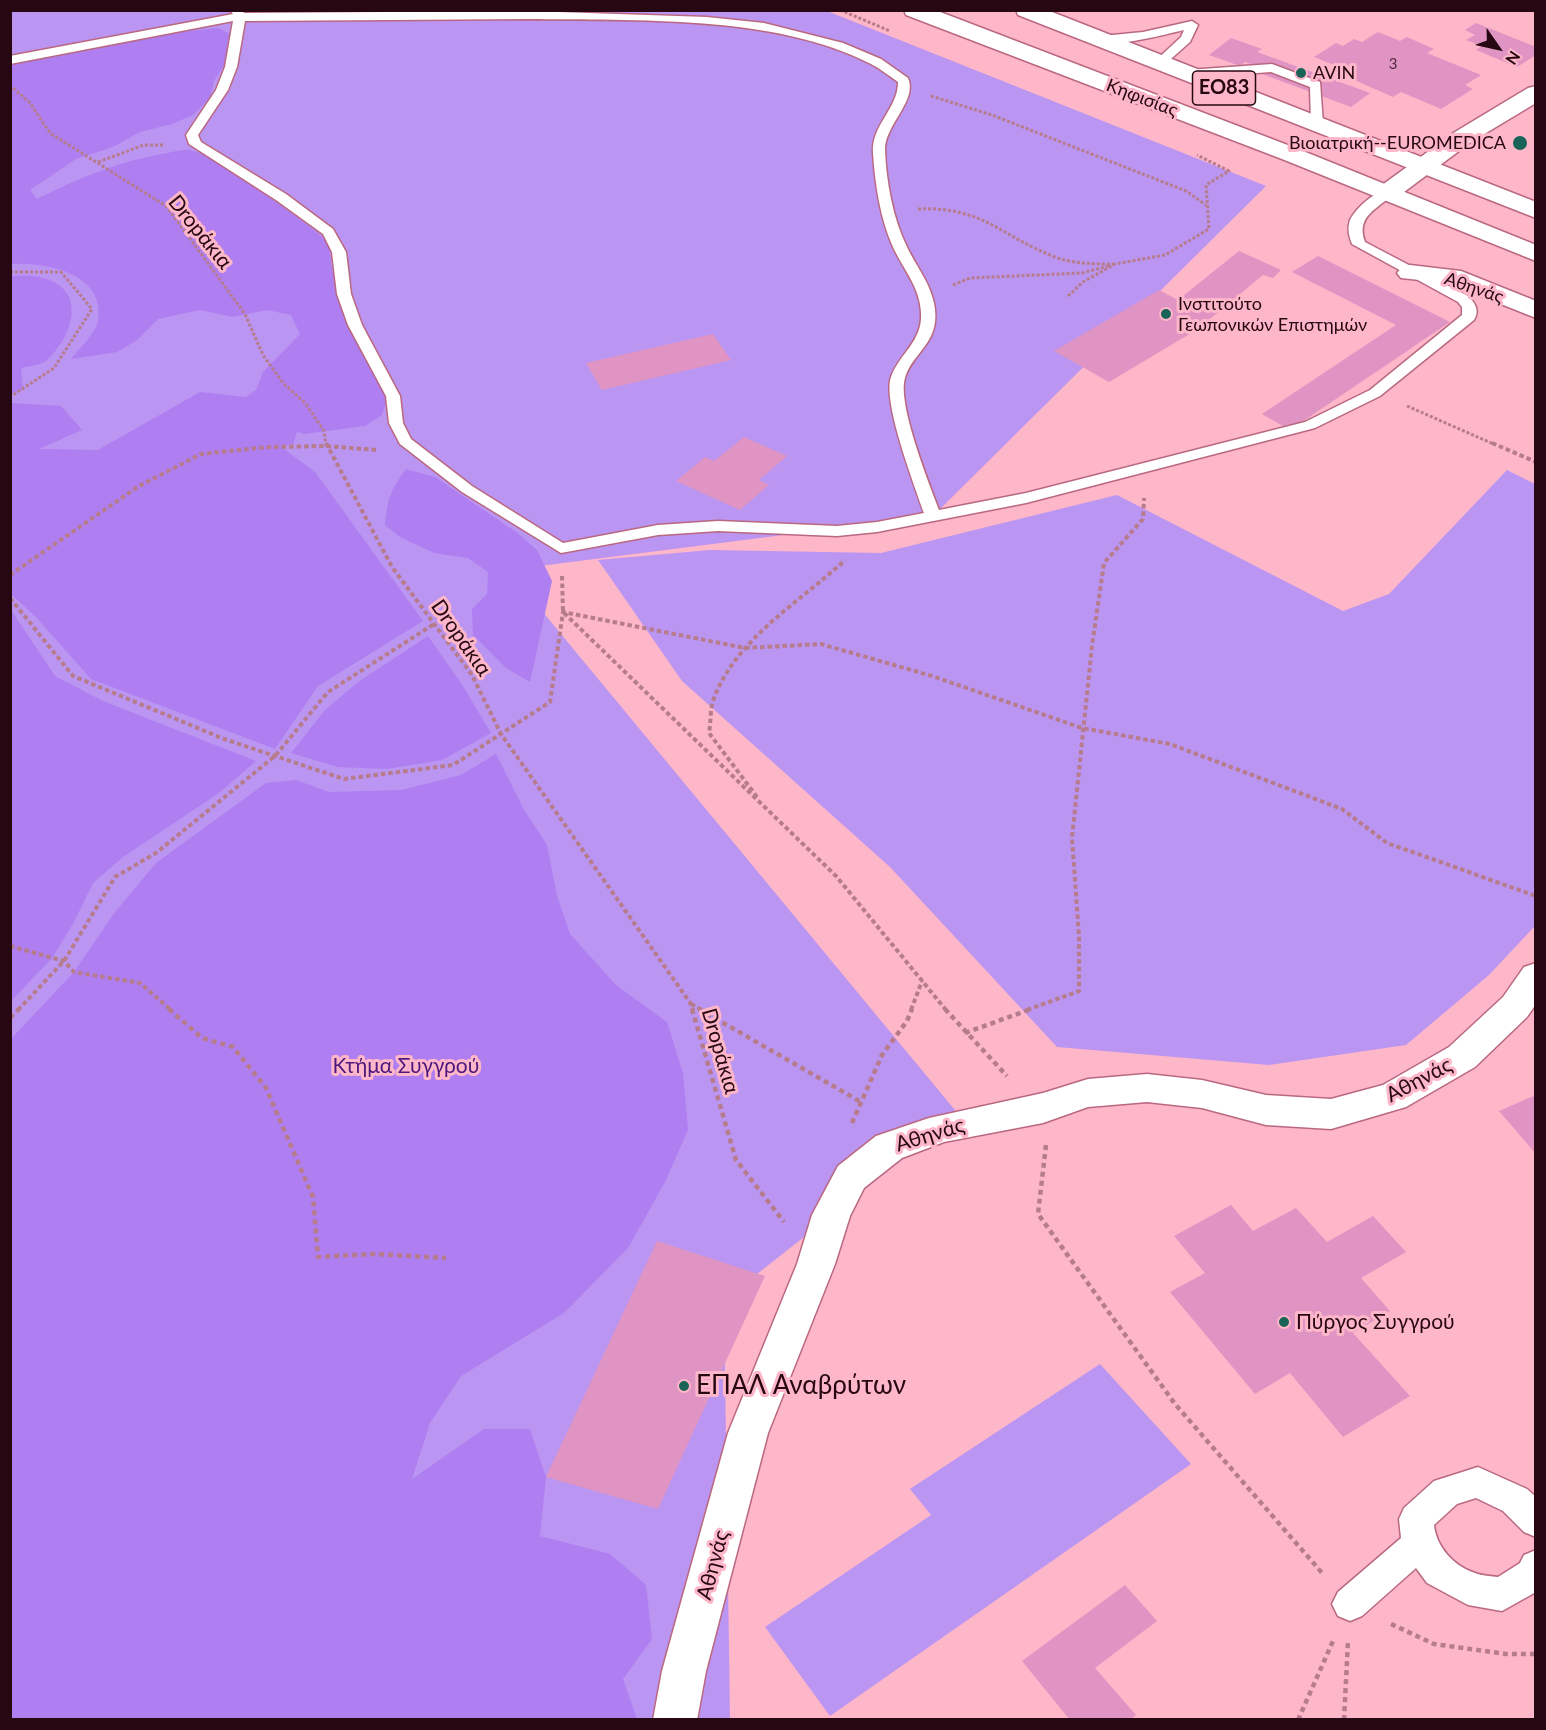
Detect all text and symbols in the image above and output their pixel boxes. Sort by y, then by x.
north arrow [1468,18,1528,78]
text: N [1502,48,1525,69]
house number: 3 [1389,55,1397,73]
place label: AVIN [1313,62,1355,84]
marker: AVIN [1294,66,1308,80]
road number: ΕΟ83 [1192,71,1256,105]
street label: Κηφισίας [1103,75,1181,121]
place label: Βιοιατρική--EUROMEDICA [1289,132,1506,154]
marker: Βιοιατρική--EUROMEDICA [1511,134,1529,152]
street label: Dropάκια [163,190,237,274]
street label: Αθηνάς [1442,268,1506,308]
place label: Ινστιτούτο Γεωπονικών Επιστημών [1178,293,1367,336]
marker: Ινστιτούτο Γεωπονικών Επιστημών [1159,307,1173,321]
street label: Dropάκια [426,595,496,681]
street label: Dropάκια [696,1005,744,1097]
street label: Αθηνάς [1382,1052,1456,1108]
park label: Κτήμα Συγγρού [333,1053,479,1079]
street label: Αθηνάς [892,1113,968,1157]
place label: Πύργος Συγγρού [1296,1309,1455,1335]
marker: Πύργος Συγγρού [1277,1315,1291,1329]
place label: ΕΠΑΛ Αναβρύτων [696,1370,906,1402]
marker: ΕΠΑΛ Αναβρύτων [677,1379,691,1393]
street label: Αθηνάς [692,1527,734,1603]

